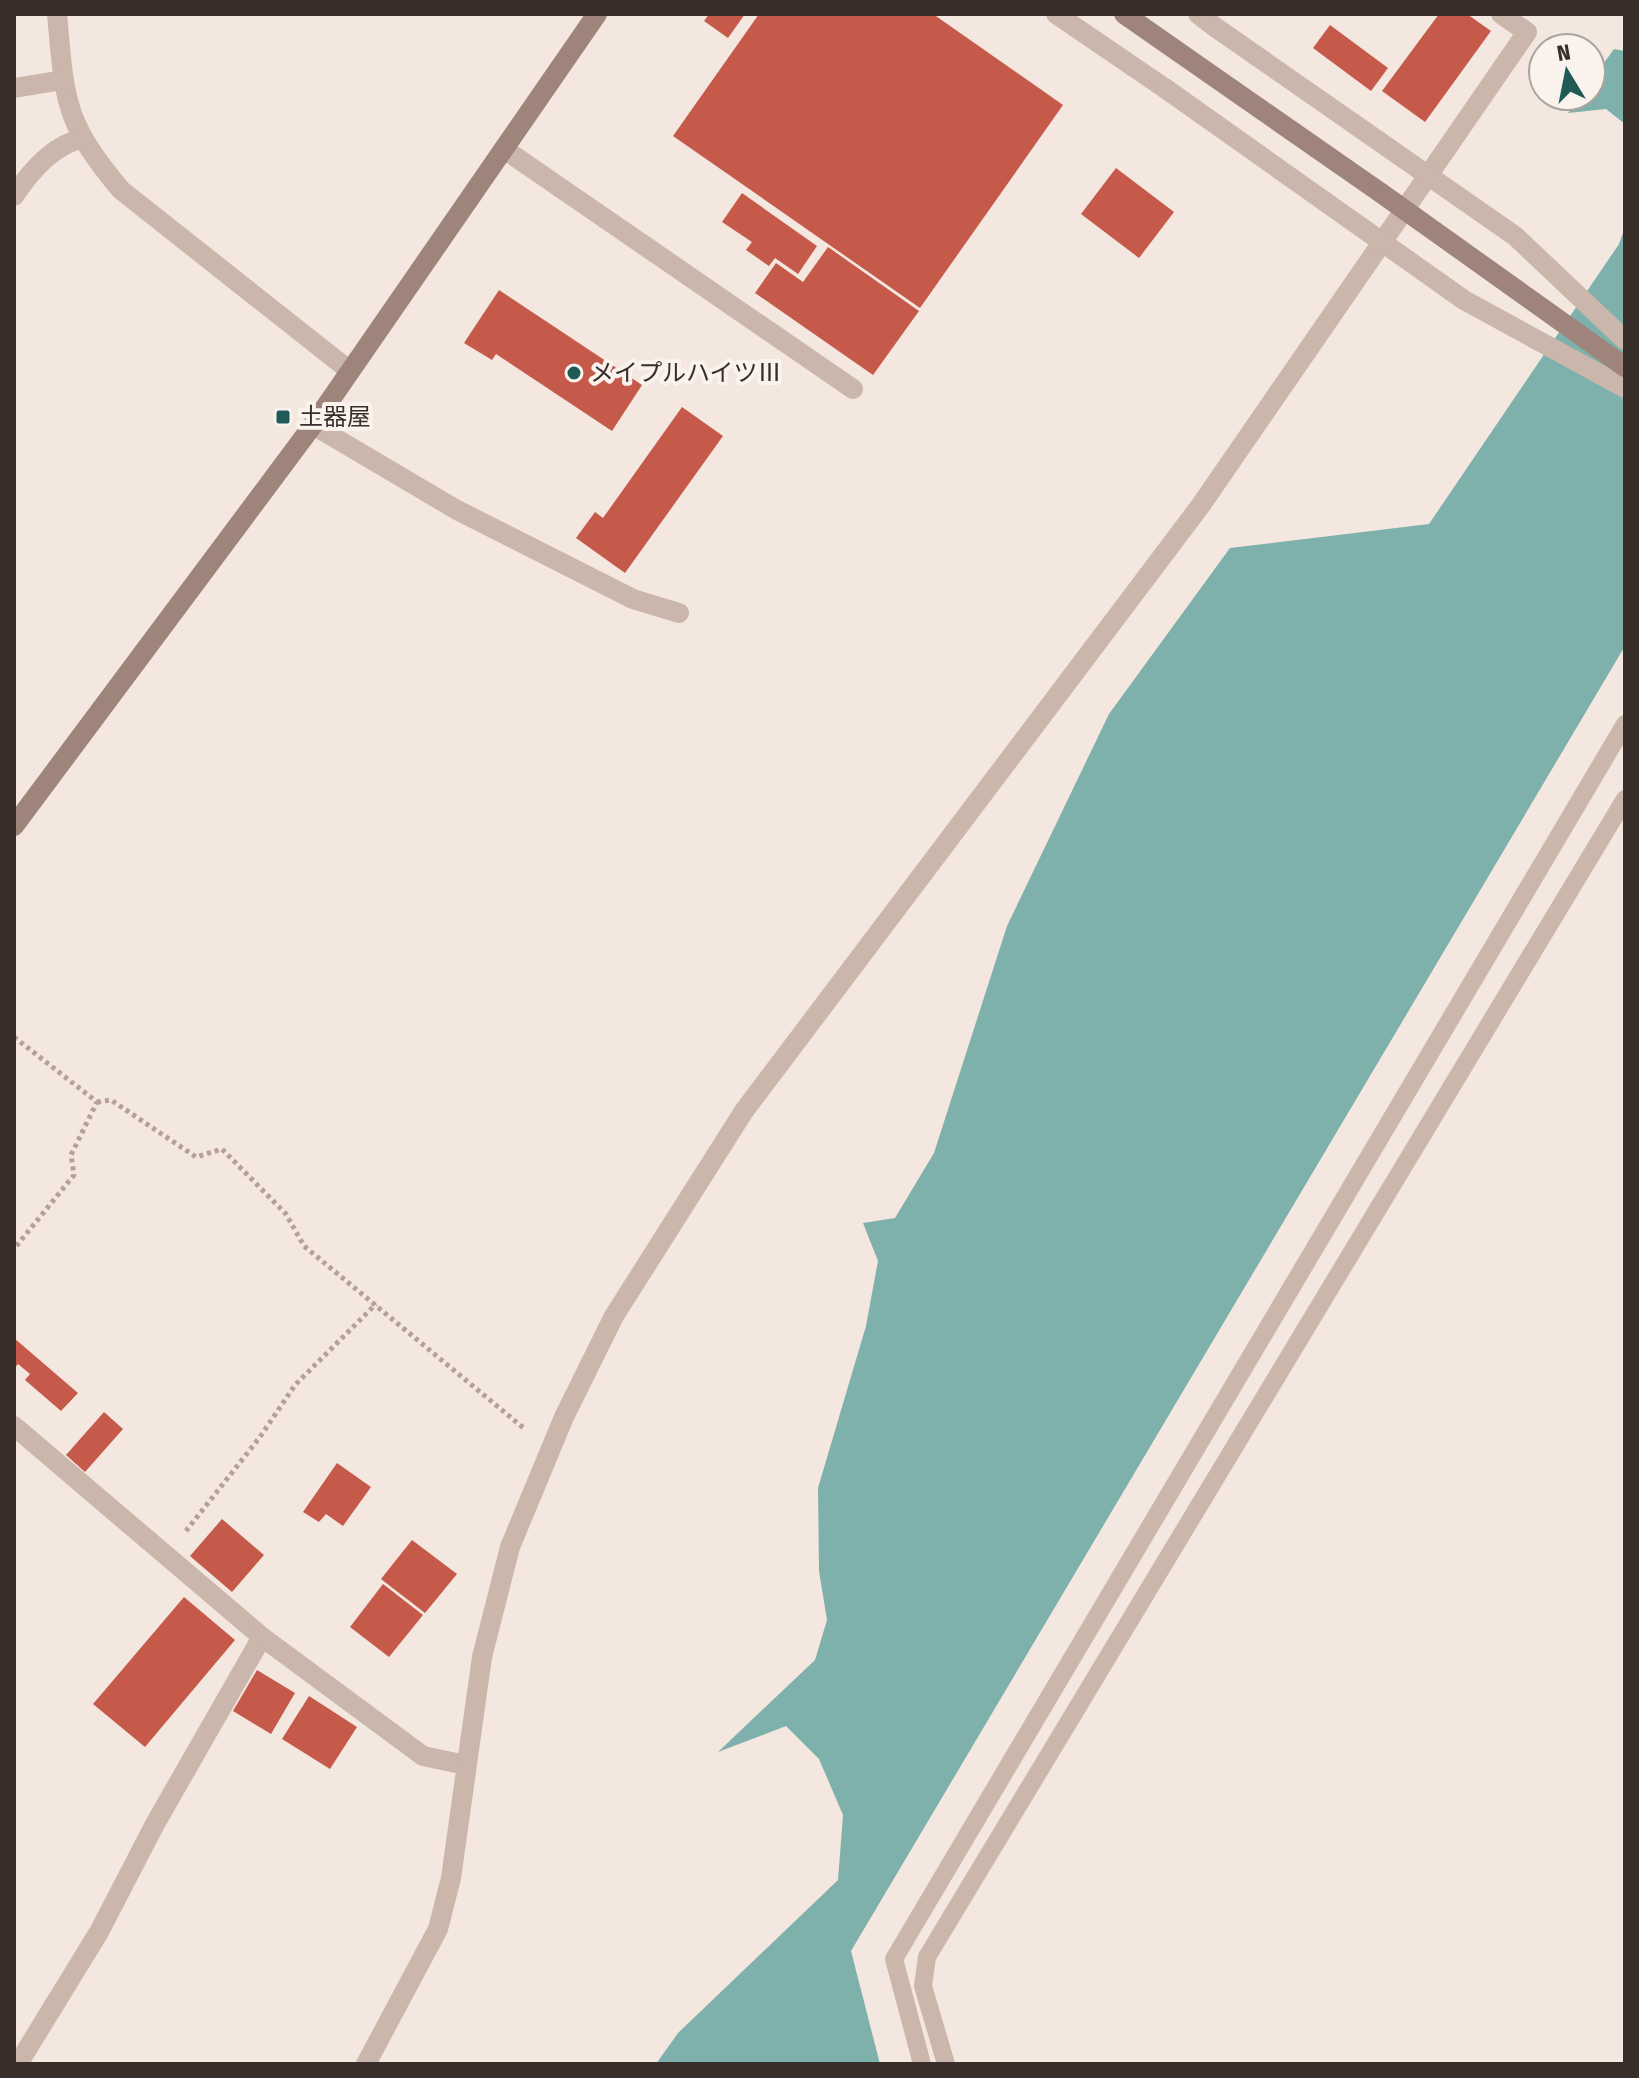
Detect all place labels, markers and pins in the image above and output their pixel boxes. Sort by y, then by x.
place label: メイプルハイツⅢ [590,359,782,387]
marker: メイプルハイツⅢ [565,364,583,382]
place label: 土器屋 [299,403,371,431]
marker: 土器屋 [274,408,292,426]

